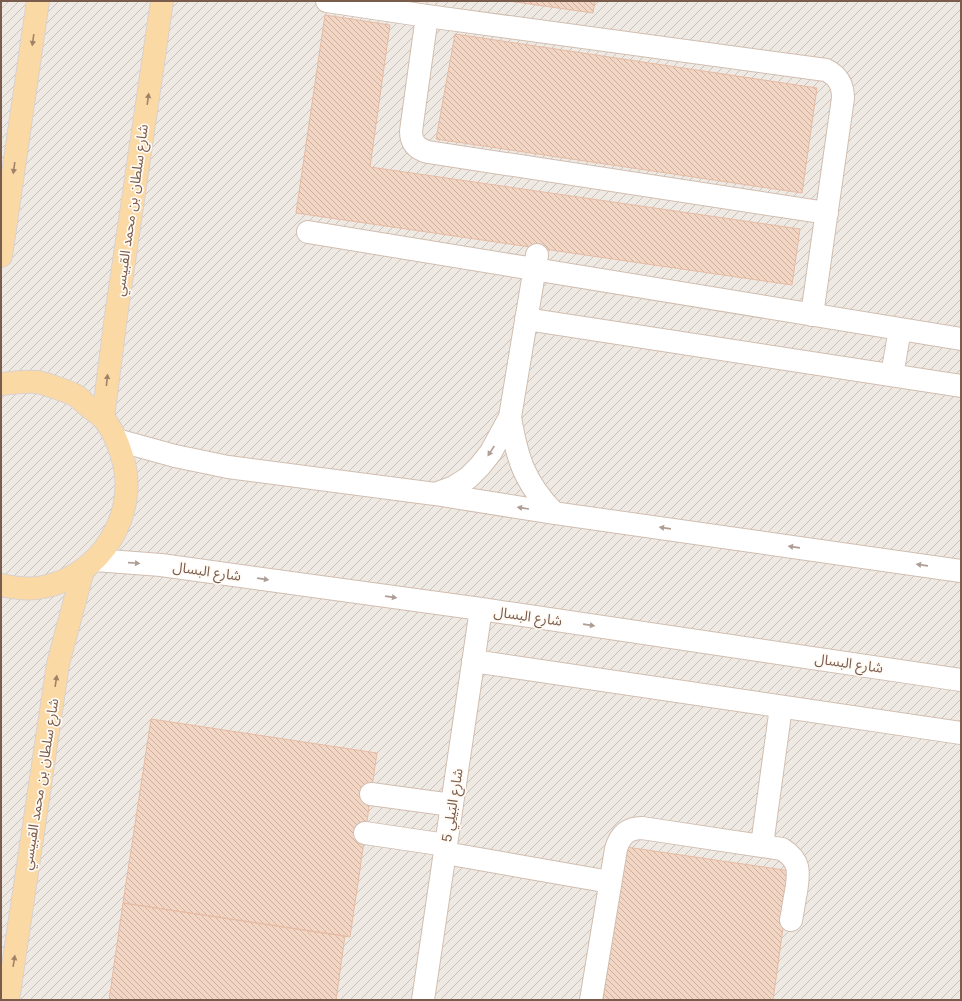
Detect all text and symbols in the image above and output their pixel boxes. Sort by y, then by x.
one-way arrow [30,34,36,46]
one-way arrow [145,92,151,105]
street label: شارع سلطان بن محمد القبيسي [111,123,154,298]
one-way arrow [11,162,17,174]
one-way arrow [104,374,111,386]
one-way arrow [487,446,495,456]
one-way arrow [516,504,529,510]
one-way arrow [659,525,671,531]
one-way arrow [788,544,800,550]
street label: شارع البسال [171,558,242,587]
one-way arrow [128,559,140,566]
one-way arrow [916,562,928,568]
one-way arrow [256,576,269,582]
one-way arrow [385,594,397,600]
street label: شارع البسال [492,603,563,632]
one-way arrow [583,622,595,628]
street label: شارع البسال [813,650,884,679]
one-way arrow [53,674,59,687]
street label: شارع سلطان بن محمد القبيسي [19,697,65,871]
street label: شارع البَيلِي 5 [438,767,469,843]
one-way arrow [11,955,17,968]

